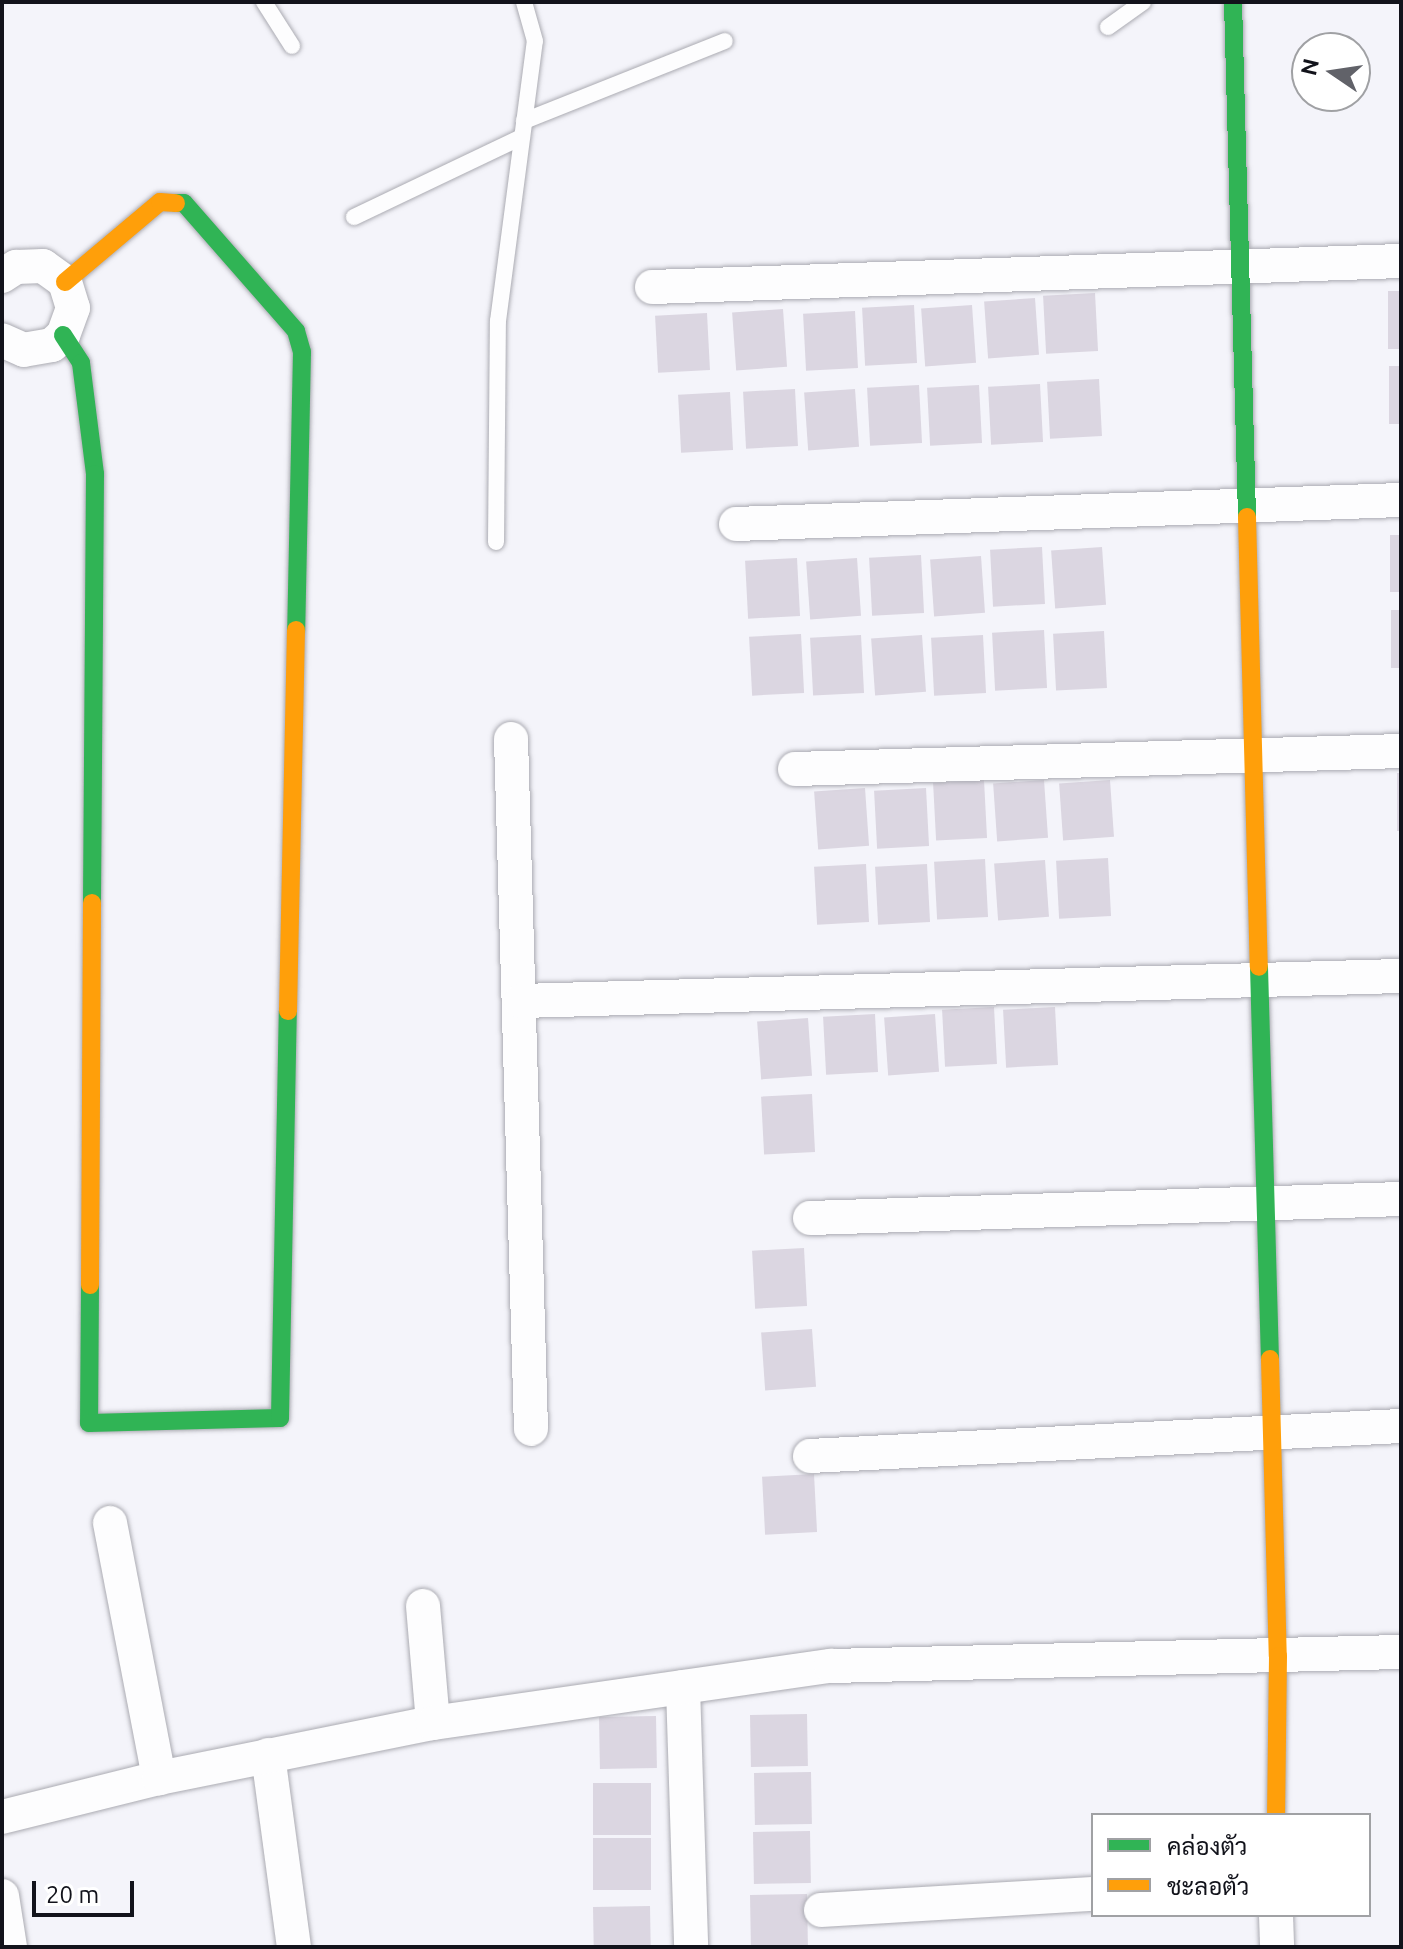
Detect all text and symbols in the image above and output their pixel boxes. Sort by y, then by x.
north arrow [1291,32,1371,112]
text: N [1295,56,1323,78]
legend [1091,1813,1371,1917]
text: คล่องตัว [1167,1833,1247,1860]
scale bar [36,1865,138,1915]
text: ชะลอตัว [1167,1873,1249,1900]
text: 20 m [46,1881,99,1908]

